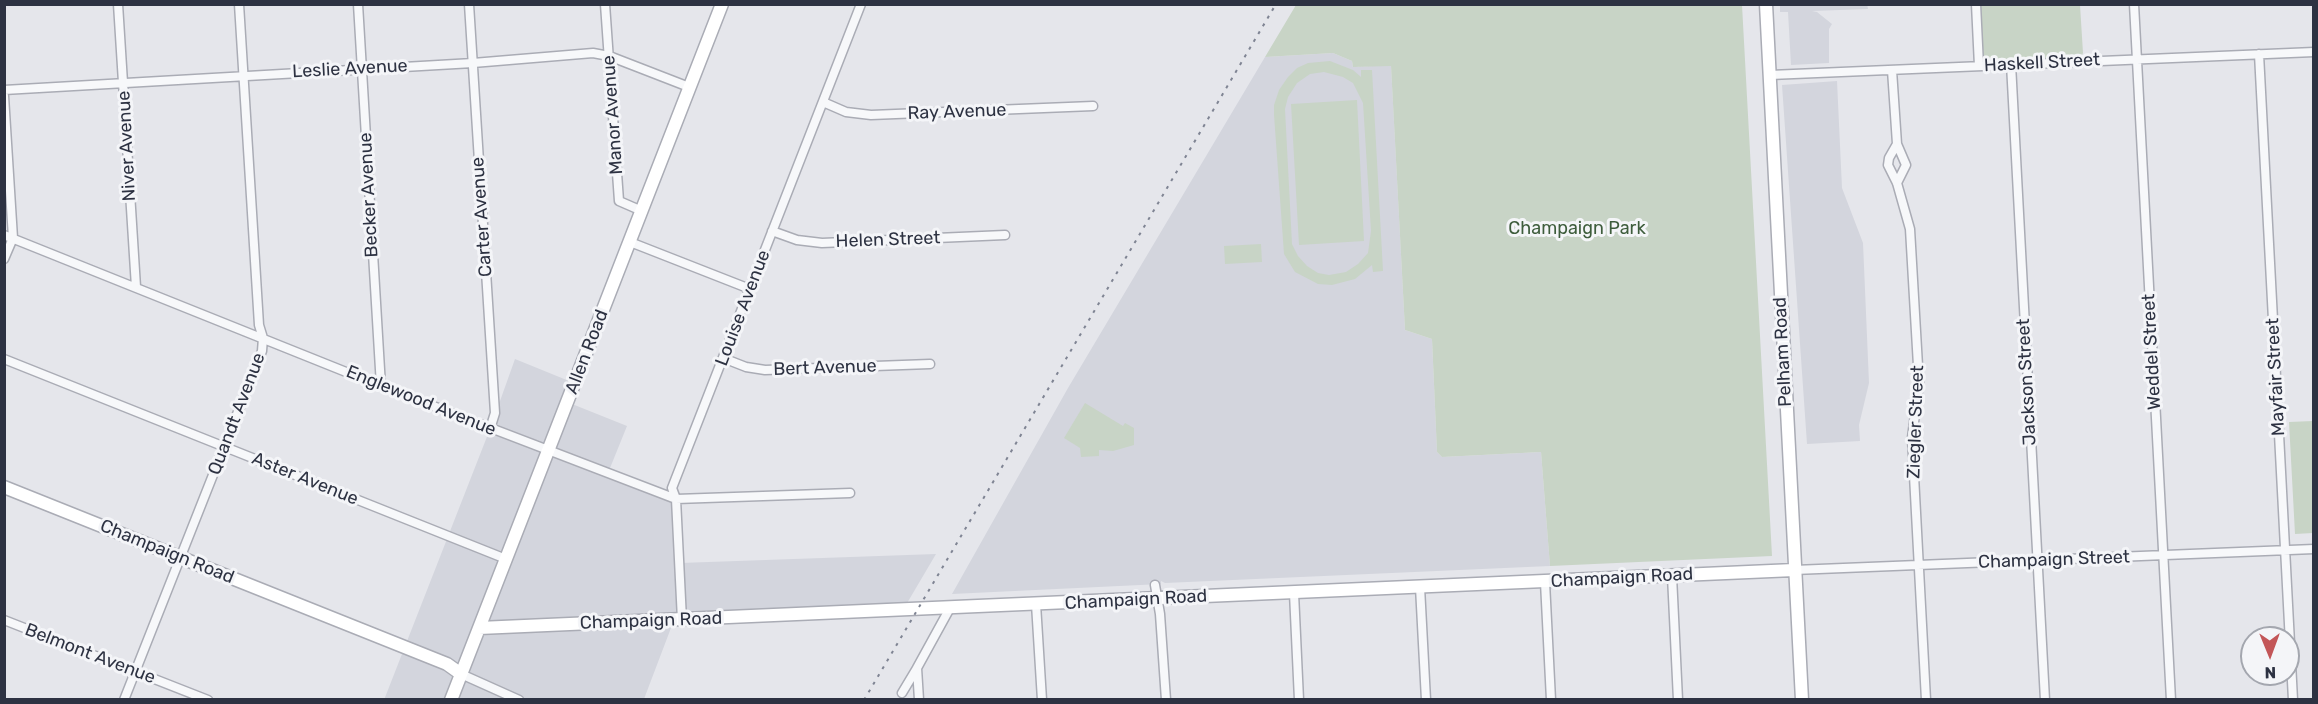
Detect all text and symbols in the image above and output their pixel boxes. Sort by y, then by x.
street label: Haskell Street [1983,49,2101,77]
street label: Leslie Avenue [292,55,408,83]
street label: Manor Avenue [598,55,628,175]
street label: Niver Avenue [113,90,141,202]
street label: Ray Avenue [907,99,1007,125]
street label: Becker Avenue [355,132,383,258]
street label: Carter Avenue [467,156,497,278]
park label: Champaign Park [1508,218,1646,240]
street label: Helen Street [835,227,941,253]
street label: Louise Avenue [711,247,775,369]
street label: Weddel Street [2138,293,2166,411]
street label: Pelham Road [1769,297,1797,407]
street label: Allen Road [561,307,613,397]
street label: Mayfair Street [2262,317,2290,437]
street label: Jackson Street [2013,318,2041,446]
street label: Quandt Avenue [204,350,270,478]
street label: Bert Avenue [773,355,877,381]
street label: Englewood Avenue [343,361,499,441]
street label: Ziegler Street [1903,365,1929,479]
street label: Aster Avenue [249,448,361,510]
street label: Champaign Road [97,515,237,589]
street label: Champaign Street [1978,547,2130,573]
street label: Champaign Road [1550,563,1694,593]
street label: Champaign Road [1064,585,1208,615]
street label: Champaign Road [579,608,723,634]
street label: Belmont Avenue [22,619,158,689]
north arrow [2240,626,2300,686]
text: N [2264,663,2276,682]

